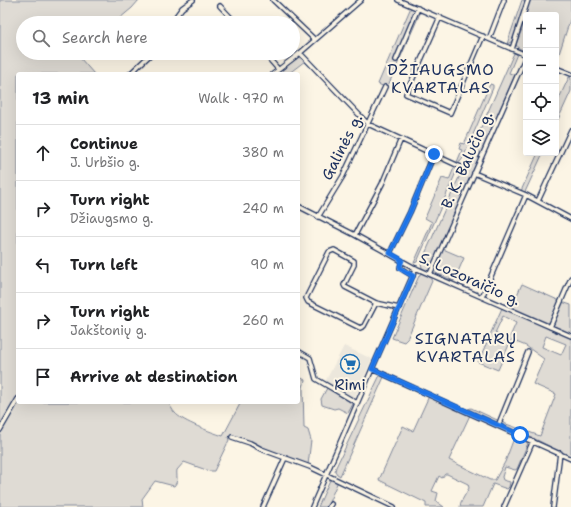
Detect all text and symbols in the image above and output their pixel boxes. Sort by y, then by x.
map controls [523,12,559,156]
button: + [523,12,559,48]
search box [16,16,300,60]
icon: search [30,27,52,49]
text: Search here [62,28,148,48]
button: − [523,48,559,84]
district label: DŽIAUGSMO KVARTALAS [387,59,495,98]
button: locate [523,84,559,120]
text: 13 min [32,87,89,109]
text: Walk · 970 m [198,90,284,107]
street label: B. K. Balučio g. [437,108,497,212]
street label: Galinės g. [317,110,367,184]
button: layers [523,120,559,156]
text: Continue [70,134,138,154]
icon: ahead [32,142,54,164]
text: 380 m [242,144,284,161]
route end [425,145,443,163]
text: J. Urbšio g. [70,154,140,171]
text: Turn right [70,190,150,210]
icon: right [32,198,54,220]
text: 240 m [242,200,284,217]
text: Džiaugsmo g. [70,210,153,227]
street label: S. Lozoraičio g. [416,248,524,310]
icon: left [32,254,54,276]
text: Turn left [70,255,138,275]
text: 90 m [250,256,284,273]
text: Turn right [70,302,150,322]
icon: right [32,310,54,332]
text: 260 m [242,312,284,329]
text: Jakštonių g. [70,322,147,339]
district label: SIGNATARŲ KVARTALAS [415,328,517,367]
supermarket icon: Rimi [339,353,361,375]
icon: arrive [32,366,54,388]
text: Arrive at destination [70,367,238,387]
place label: Rimi [334,375,366,395]
route start [511,426,529,444]

